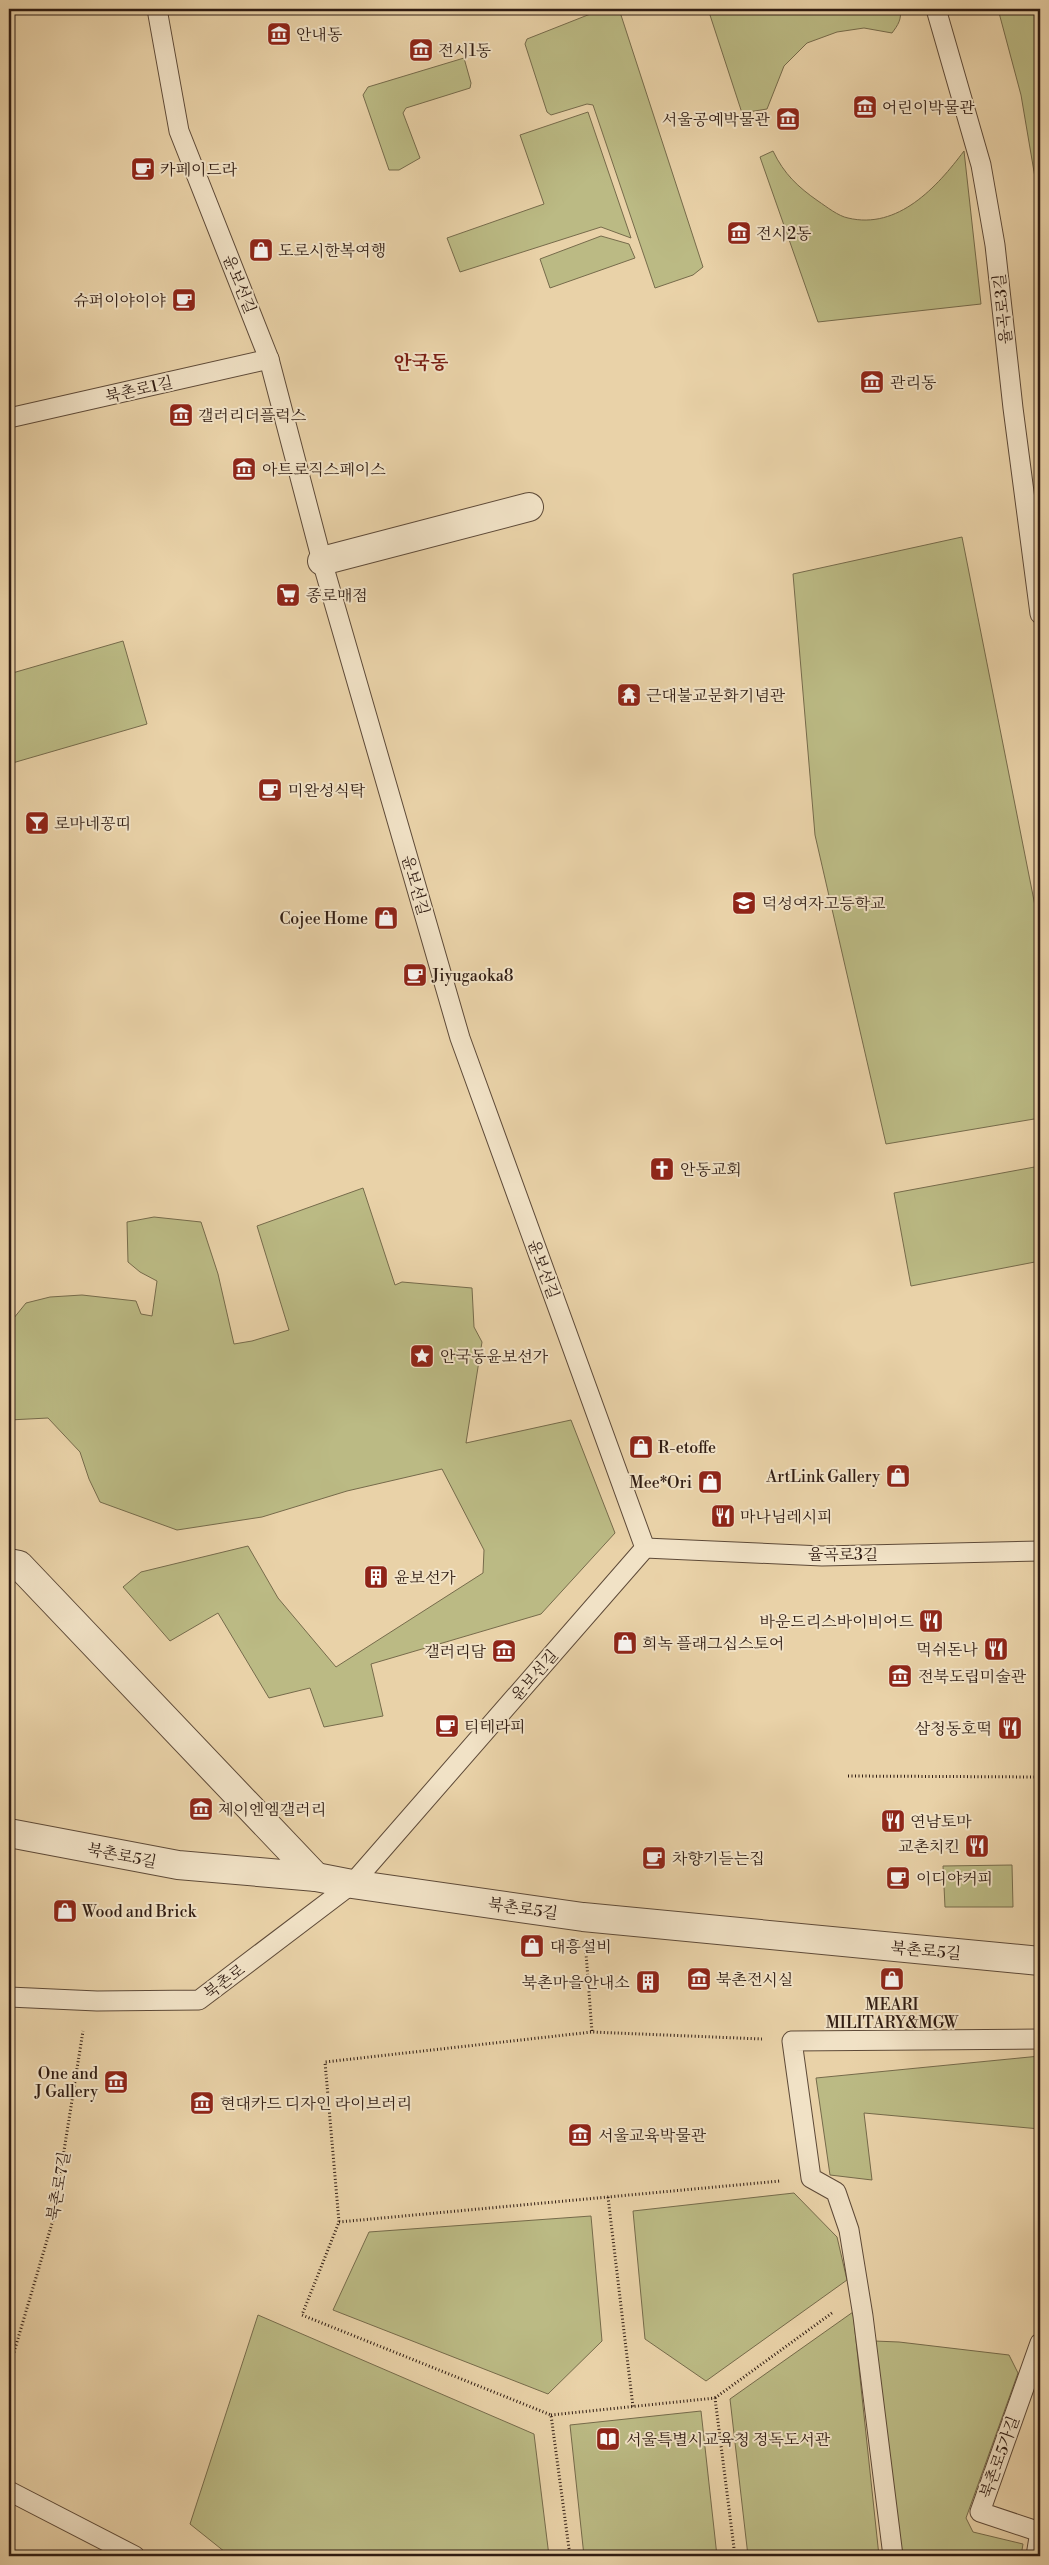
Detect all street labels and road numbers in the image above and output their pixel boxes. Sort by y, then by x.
street label: 윤보선길 [218,252,260,317]
street label: 율곡로3길 [989,273,1017,345]
street label: 북촌로1길 [103,372,175,407]
street label: 윤보선길 [397,853,433,918]
street label: 윤보선길 [523,1237,563,1302]
street label: 율곡로3길 [808,1545,878,1565]
street label: 윤보선길 [507,1646,563,1706]
street label: 북촌로5길 [85,1839,158,1873]
street label: 북촌로5길 [486,1894,559,1924]
street label: 북촌로5길 [890,1938,962,1964]
street label: 북촌로 [200,1960,250,2004]
street label: 북촌로7길 [43,2150,75,2222]
street label: 북촌로5가길 [976,2413,1024,2501]

